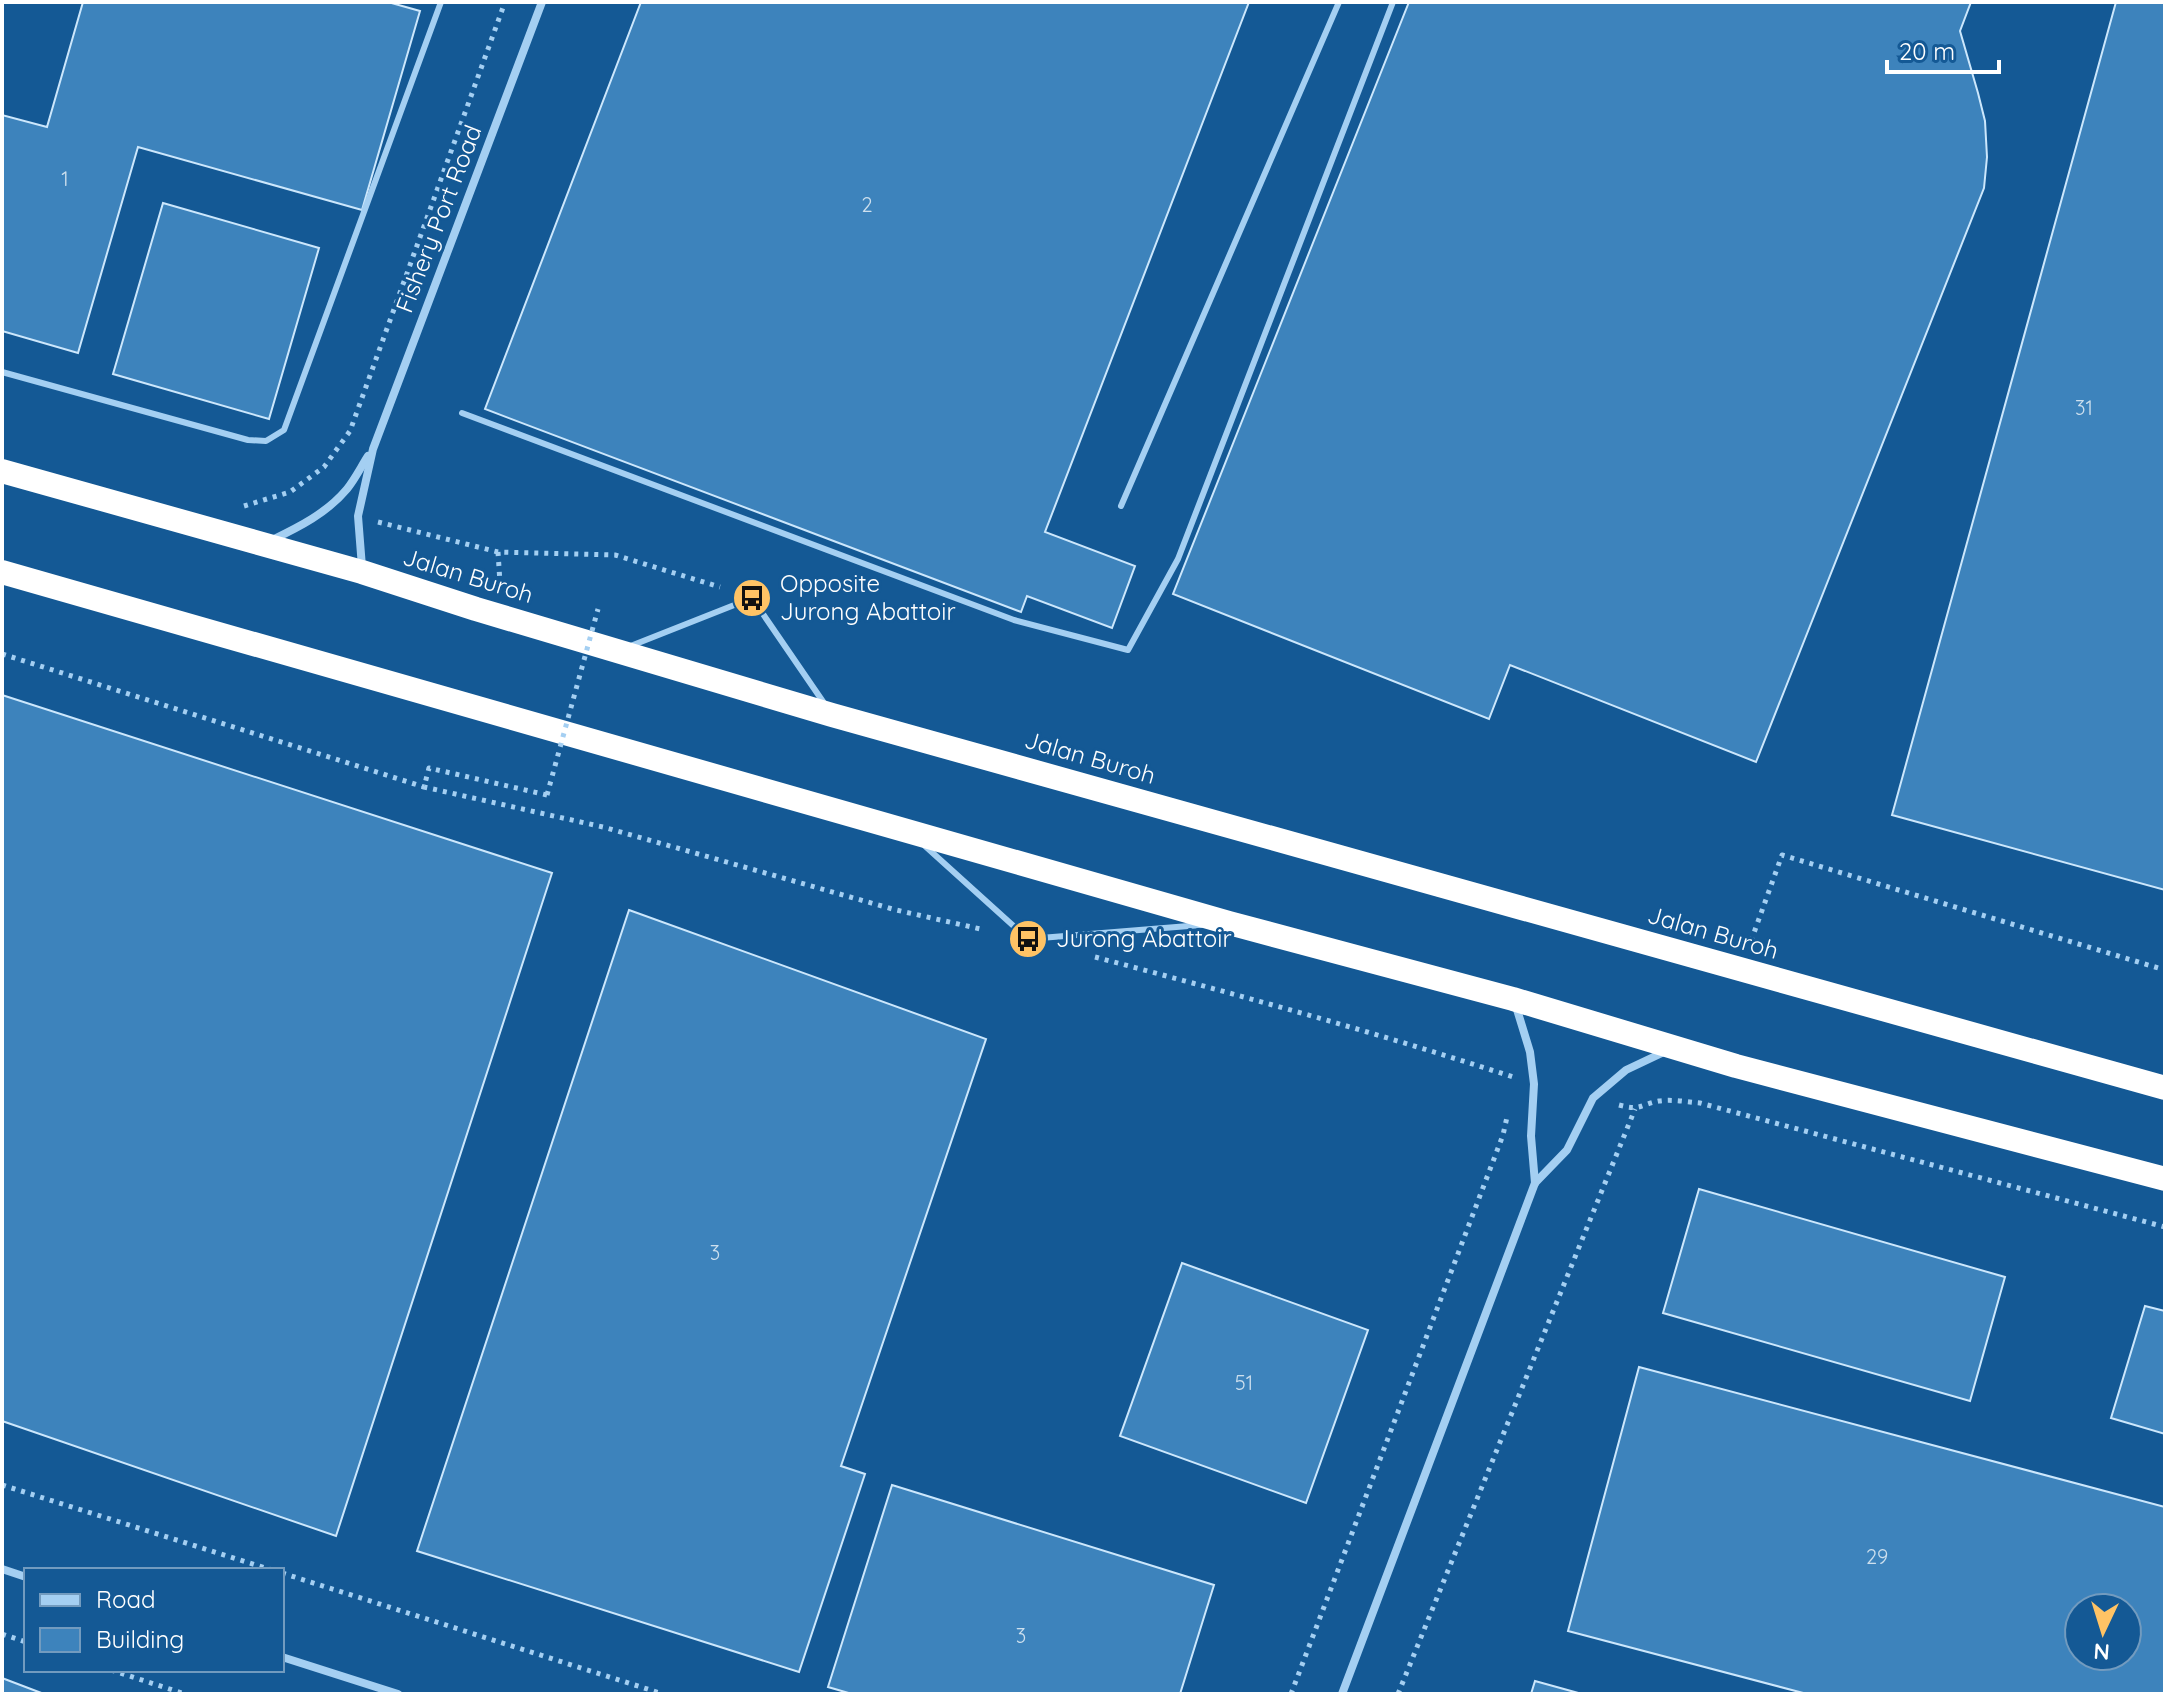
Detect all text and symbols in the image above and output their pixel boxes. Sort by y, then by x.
scale bar [1887,24,1999,74]
text: 20 m [1899,36,1955,66]
street label: Fishery Port Road [388,121,488,317]
house number: 1 [61,166,69,191]
house number: 2 [861,192,873,217]
house number: 31 [2075,395,2093,420]
street label: Jalan Buroh [399,541,537,609]
place label: Opposite Jurong Abattoir [780,568,956,626]
bus stop icon: Opposite Jurong Abattoir [731,577,773,619]
street label: Jalan Buroh [1021,724,1159,790]
street label: Jalan Buroh [1644,899,1782,965]
bus stop icon: Jurong Abattoir [1007,918,1049,960]
place label: Jurong Abattoir [1056,923,1232,953]
house number: 3 [710,1240,720,1265]
house number: 51 [1235,1370,1253,1395]
house number: 29 [1866,1544,1888,1569]
legend [24,1568,284,1672]
text: Road [96,1584,156,1614]
north arrow [2063,1592,2143,1672]
house number: 3 [1016,1623,1026,1648]
text: Building [96,1624,184,1654]
text: N [2093,1637,2111,1666]

